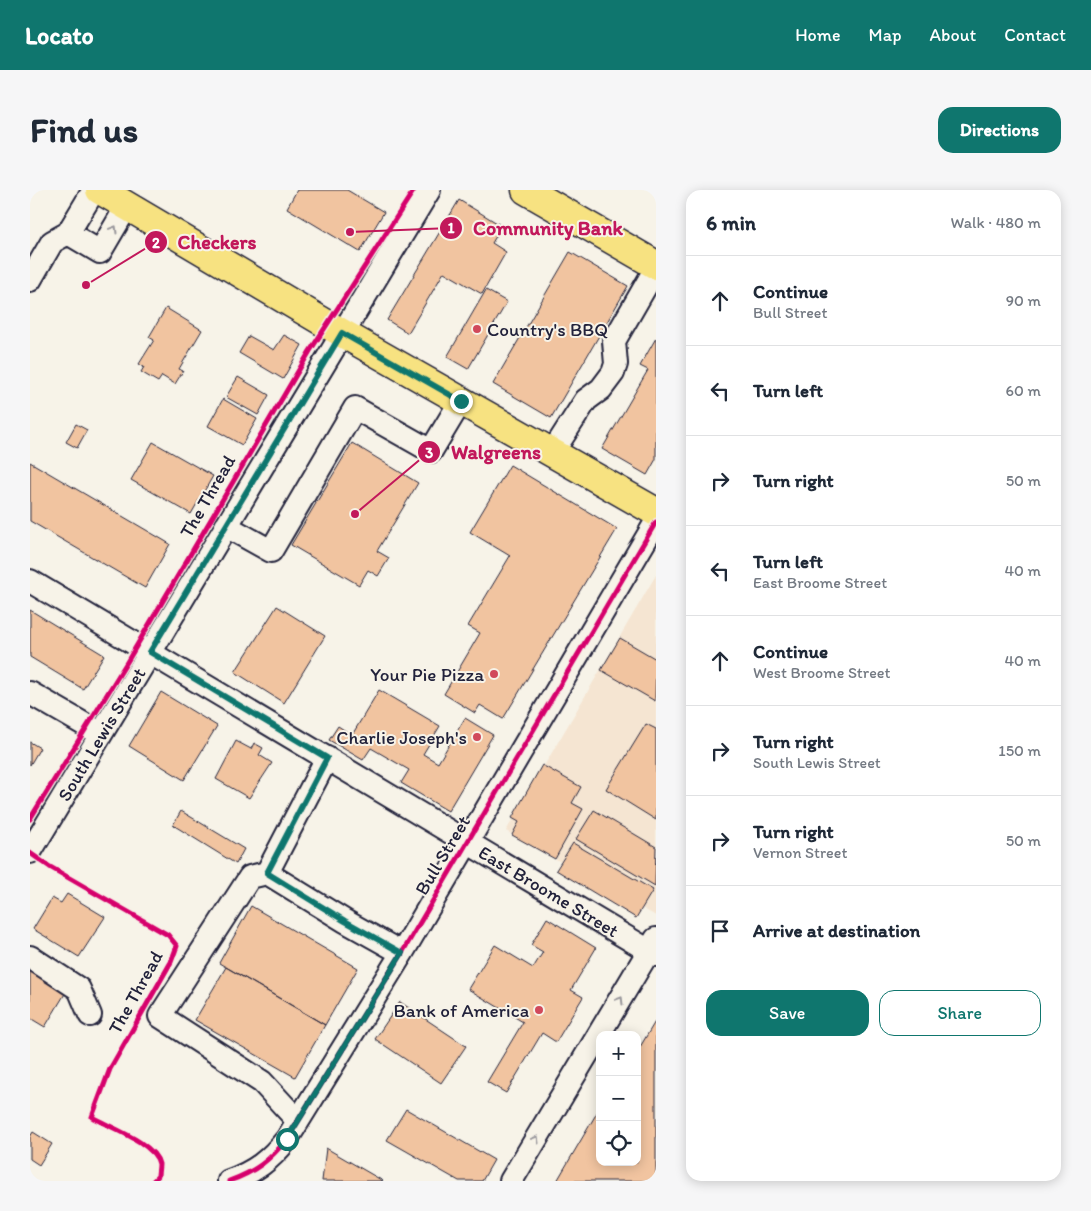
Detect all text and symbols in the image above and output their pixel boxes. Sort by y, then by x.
text: Locato [25,21,94,50]
text: Home [795,24,841,46]
text: Map [869,24,902,46]
text: About [930,24,976,46]
text: Contact [1004,24,1066,46]
button: Directions [938,107,1061,153]
text: Find us [30,109,138,151]
callout: Community Bank [438,210,633,245]
text: 6 min [706,210,756,235]
text: Walk · 480 m [951,213,1041,232]
text: Community Bank [473,216,624,241]
text: 1 [448,219,455,237]
callout: Checkers [143,225,267,260]
one-way arrow [107,226,117,235]
text: Checkers [178,230,257,254]
text: 2 [152,234,160,252]
text: Continue [753,280,828,303]
icon: ahead [706,287,734,315]
text: 90 m [1006,291,1041,310]
text: Bull Street [753,303,827,322]
place label: Country's BBQ [487,318,608,341]
marker: Country's BBQ [471,323,483,335]
icon: left [706,377,734,405]
text: Turn left [753,379,823,402]
text: 60 m [1006,381,1041,400]
route end [450,390,473,413]
callout: Walgreens [417,435,551,470]
text: Walgreens [451,440,541,465]
text: 3 [425,444,433,462]
street label: The Thread [175,450,241,542]
icon: right [706,467,734,495]
text: Turn right [753,469,834,492]
text: 50 m [1006,471,1041,490]
text: Turn left [753,550,823,573]
icon: left [706,557,734,585]
text: 40 m [1004,561,1041,580]
text: East Broome Street [753,573,887,592]
text: Continue [753,640,828,663]
icon: ahead [706,647,734,675]
text: 40 m [1004,651,1041,670]
street label: South Lewis Street [52,663,150,805]
place label: Your Pie Pizza [370,663,484,686]
text: West Broome Street [753,663,891,682]
marker: Your Pie Pizza [488,668,500,680]
place label: Charlie Joseph's [336,726,467,749]
text: Turn right [753,730,834,753]
marker: Charlie Joseph's [471,731,483,743]
icon: right [706,737,734,765]
text: 150 m [998,741,1041,760]
text: South Lewis Street [753,753,881,772]
street label: Bull Street [410,811,475,899]
text: Turn right [753,820,834,843]
icon: right [706,827,734,855]
text: 50 m [1006,831,1041,850]
street label: East Broome Street [475,841,623,942]
text: Vernon Street [753,843,847,862]
icon: arrive [706,917,734,945]
text: Arrive at destination [753,919,920,942]
street label: The Thread [103,946,168,1038]
button: Save [706,990,869,1036]
button: Share [879,990,1041,1036]
one-way arrow [613,996,623,1005]
place label: Bank of America [393,999,529,1022]
marker: Bank of America [533,1004,545,1016]
map controls [596,1031,641,1166]
button: + [596,1031,641,1076]
button: − [596,1076,641,1121]
button: locate [596,1121,641,1166]
route start [276,1128,299,1151]
one-way arrow [530,1136,540,1145]

